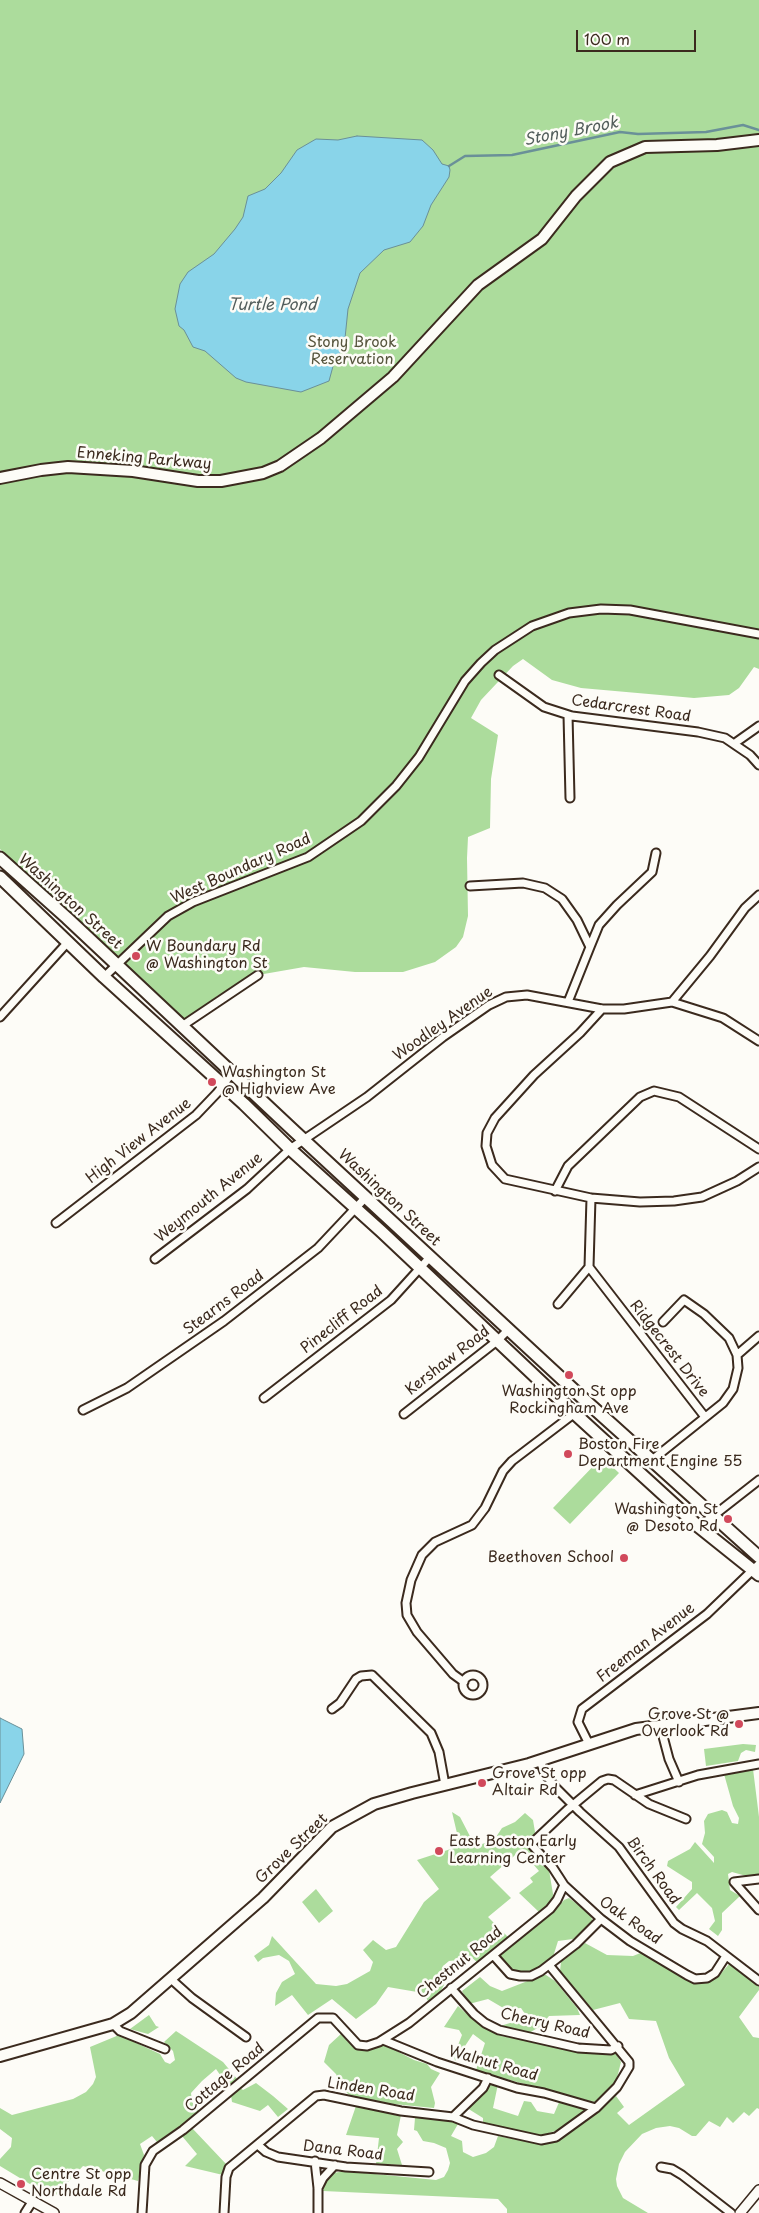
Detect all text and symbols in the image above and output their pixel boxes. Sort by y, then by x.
scale bar [579,20,699,52]
text: 100 m [584,27,630,50]
water label: Stony Brook [522,113,620,151]
water label: Turtle Pond [228,296,316,316]
park label: Stony Brook Reservation [307,334,397,369]
street label: Enneking Parkway [76,444,212,474]
street label: Cedarcrest Road [570,692,692,726]
street label: West Boundary Road [168,830,314,908]
street label: Washington Street [14,851,126,953]
place label: W Boundary Rd @ Washington St [146,938,267,973]
marker: W Boundary Rd @ Washington St [130,950,142,962]
street label: Woodley Avenue [390,983,496,1065]
place label: Washington St @ Highview Ave [222,1064,336,1099]
marker: Washington St @ Highview Ave [206,1076,218,1088]
street label: High View Avenue [83,1095,195,1187]
street label: Washington Street [334,1146,444,1250]
street label: Weymouth Avenue [152,1149,266,1247]
street label: Stearns Road [180,1267,268,1339]
street label: Pinecliff Road [297,1282,387,1358]
street label: Ridgecrest Drive [626,1297,712,1401]
street label: Kershaw Road [402,1323,494,1399]
marker: Washington St opp Rockingham Ave [563,1369,575,1381]
place label: Washington St opp Rockingham Ave [502,1383,636,1418]
place label: Boston Fire Department Engine 55 [578,1436,742,1471]
marker: Boston Fire Department Engine 55 [562,1448,574,1460]
place label: Washington St @ Desoto Rd [614,1501,718,1536]
marker: Washington St @ Desoto Rd [722,1513,734,1525]
place label: Beethoven School [488,1549,614,1567]
marker: Beethoven School [618,1552,630,1564]
street label: Freeman Avenue [594,1599,698,1687]
place label: Grove St @ Overlook Rd [641,1706,729,1741]
marker: Grove St @ Overlook Rd [733,1718,745,1730]
place label: Grove St opp Altair Rd [492,1765,587,1800]
marker: Grove St opp Altair Rd [476,1777,488,1789]
street label: Grove Street [252,1810,332,1888]
place label: East Boston Early Learning Center [449,1833,577,1868]
street label: Birch Road [622,1834,684,1908]
marker: East Boston Early Learning Center [433,1845,445,1857]
street label: Oak Road [596,1893,664,1949]
street label: Chestnut Road [414,1923,506,2003]
street label: Cherry Road [498,2005,592,2043]
street label: Cottage Road [182,2039,268,2117]
street label: Walnut Road [446,2043,540,2085]
street label: Linden Road [326,2074,416,2106]
street label: Dana Road [302,2137,384,2165]
place label: Centre St opp Northdale Rd [31,2166,131,2201]
marker: Centre St opp Northdale Rd [15,2178,27,2190]

